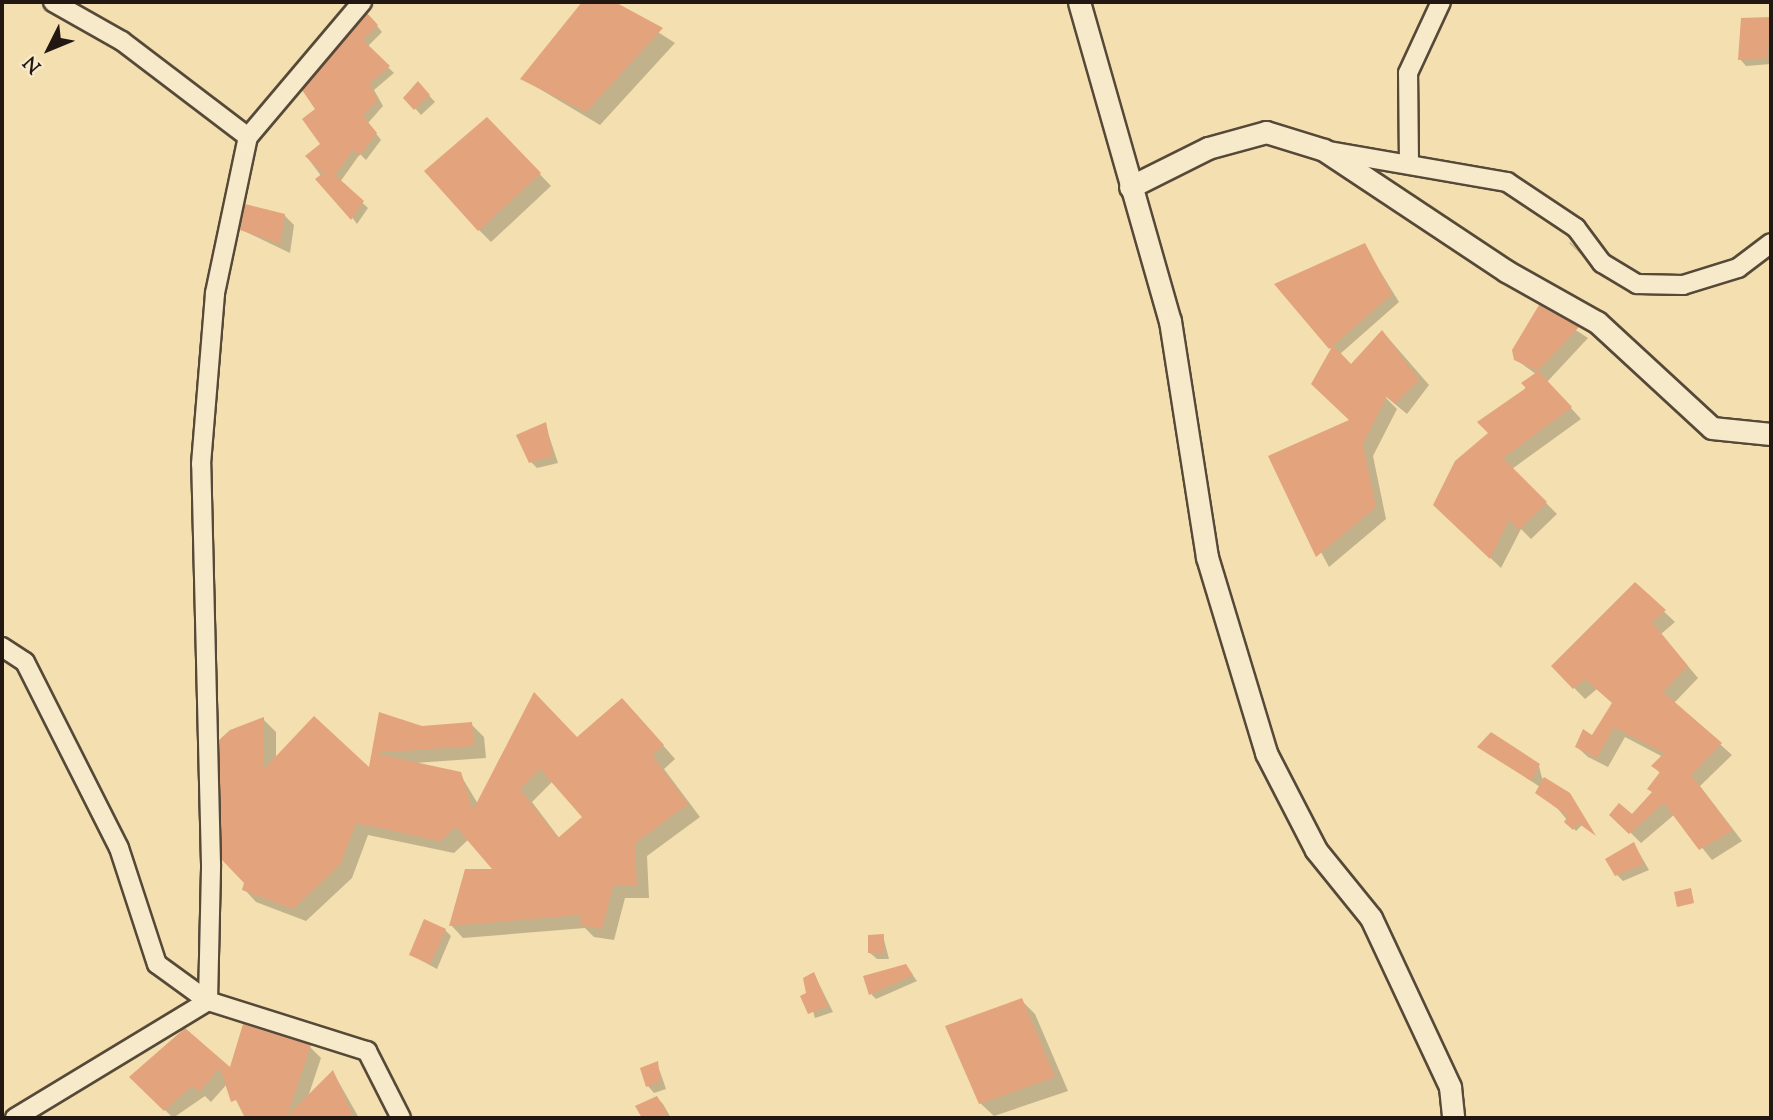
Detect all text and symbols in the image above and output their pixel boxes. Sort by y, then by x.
north arrow [14,14,84,84]
text: N [18,49,48,78]

